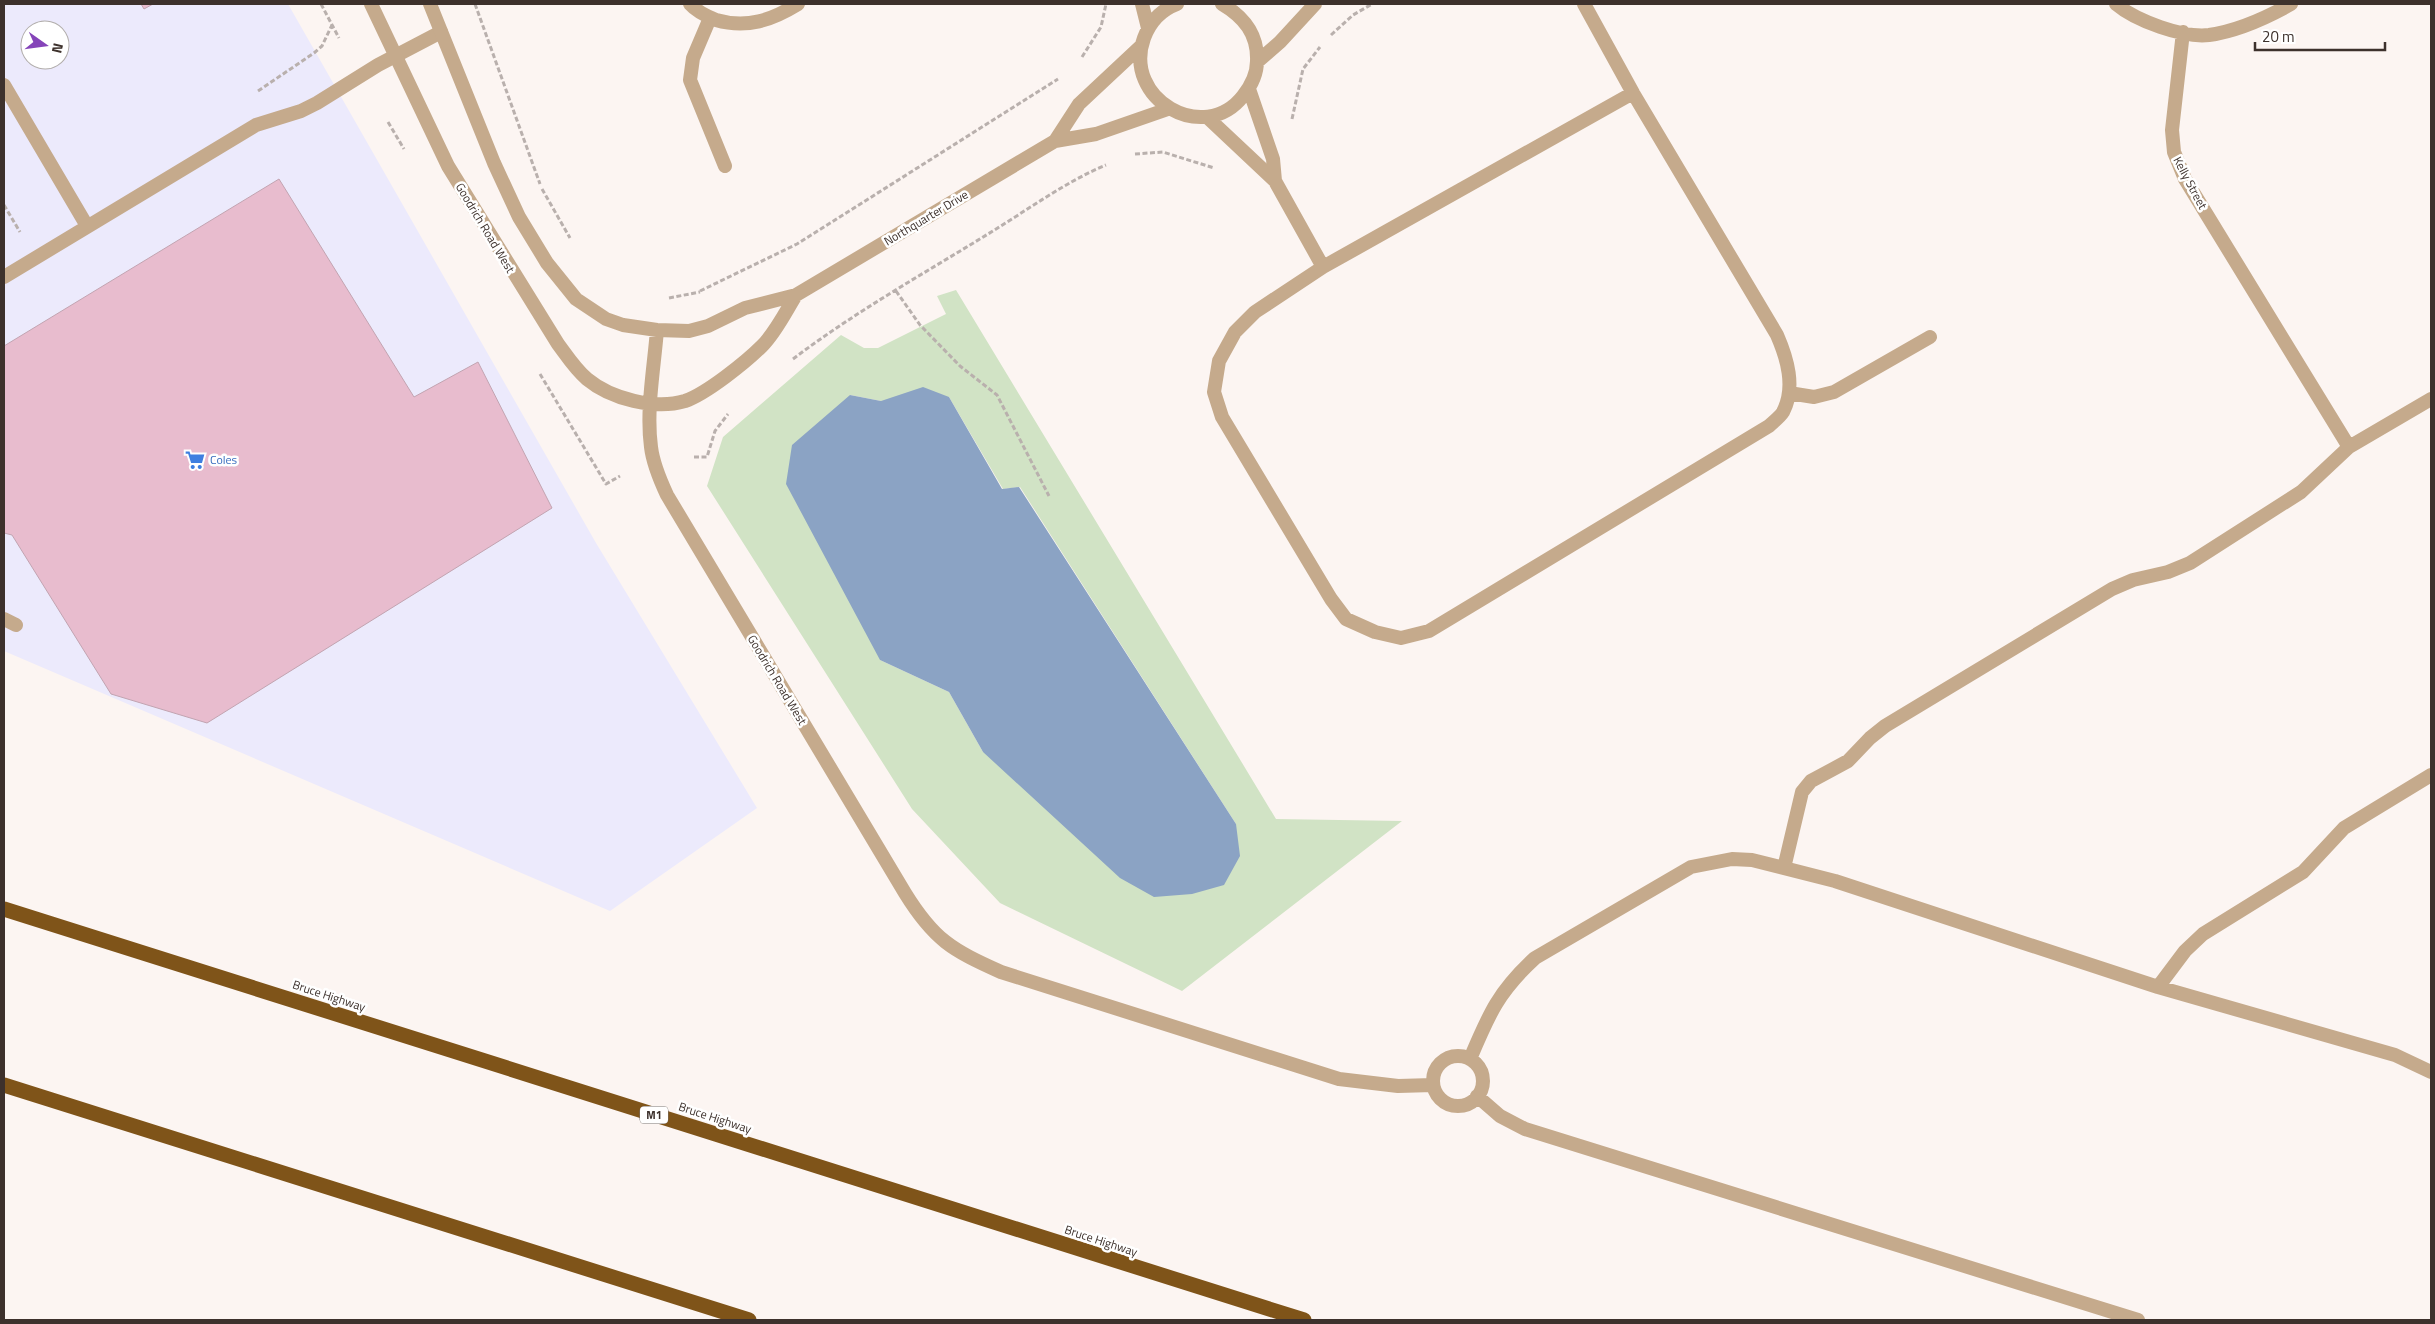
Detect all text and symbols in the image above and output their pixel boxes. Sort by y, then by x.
north arrow [20,20,70,70]
scale bar [2255,20,2385,52]
text: 20 m [2262,25,2295,48]
text: N [47,41,69,56]
street label: Kelly Street [2169,153,2213,213]
street label: Goodrich Road West [451,179,520,277]
street label: Northquarter Drive [880,185,972,250]
supermarket icon: Coles [184,449,206,471]
place label: Coles [210,450,238,469]
street label: Goodrich Road West [743,631,812,729]
street label: Bruce Highway [290,975,368,1016]
street label: Bruce Highway [676,1097,754,1138]
road number: M1 [640,1106,668,1124]
street label: Bruce Highway [1062,1220,1140,1261]

